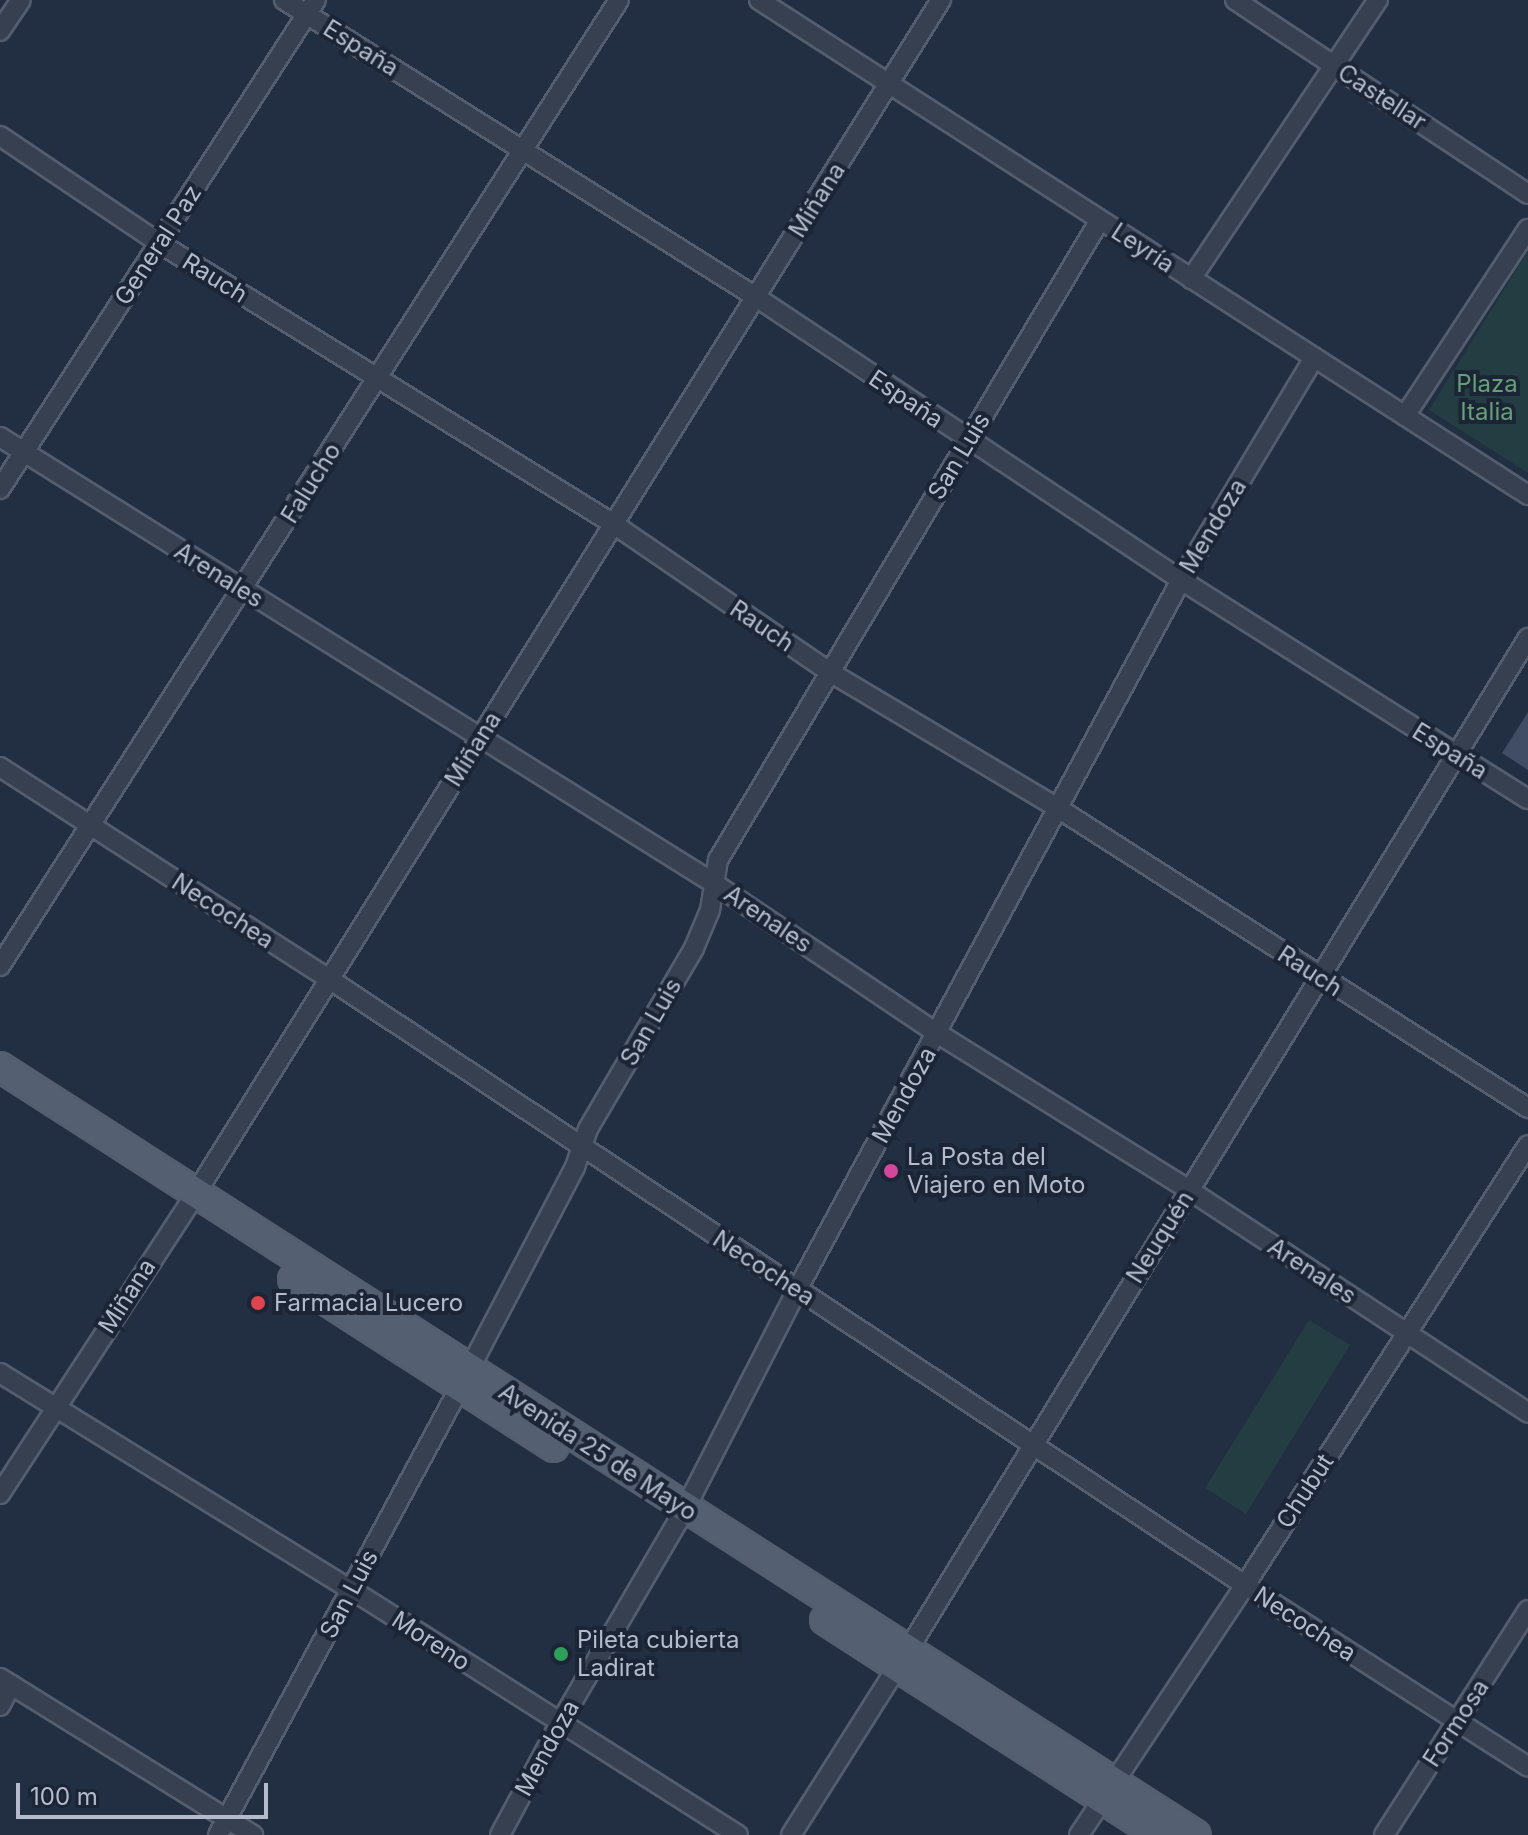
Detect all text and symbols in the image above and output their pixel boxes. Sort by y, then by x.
street label: España [318,14,404,82]
street label: Castellar [1332,58,1432,136]
street label: Miñana [783,157,851,243]
street label: General Paz [109,180,207,310]
street label: Leyría [1106,217,1180,279]
street label: Rauch [177,247,253,309]
street label: España [863,364,949,434]
park label: Plaza Italia [1456,370,1518,426]
street label: San Luis [922,407,996,505]
street label: Falucho [275,437,347,529]
street label: Mendoza [1174,473,1252,579]
street label: Arenales [169,536,269,614]
street label: Rauch [725,594,799,658]
street label: Miñana [439,706,507,792]
street label: España [1407,717,1493,785]
street label: Necochea [167,867,279,955]
street label: Arenales [719,879,817,959]
street label: Rauch [1272,940,1348,1002]
street label: San Luis [615,973,687,1071]
street label: Mendoza [866,1042,942,1148]
place label: La Posta del Viajero en Moto [907,1143,1085,1199]
marker: La Posta del Viajero en Moto [882,1162,900,1180]
street label: Neuquén [1120,1186,1200,1288]
street label: Necochea [708,1224,820,1312]
street label: Arenales [1263,1232,1361,1310]
street label: Miñana [92,1253,162,1339]
place label: Farmacia Lucero [274,1289,463,1317]
marker: Farmacia Lucero [249,1294,267,1312]
street label: Avenida 25 de Mayo [494,1377,702,1527]
street label: Chubut [1270,1448,1340,1534]
street label: San Luis [314,1545,384,1643]
street label: Necochea [1249,1580,1361,1668]
street label: Moreno [387,1605,475,1677]
place label: Pileta cubierta Ladirat [577,1626,739,1682]
marker: Pileta cubierta Ladirat [552,1645,570,1663]
street label: Formosa [1417,1674,1495,1772]
street label: Mendoza [509,1695,585,1801]
scale bar [20,1767,272,1817]
text: 100 m [30,1782,98,1811]

